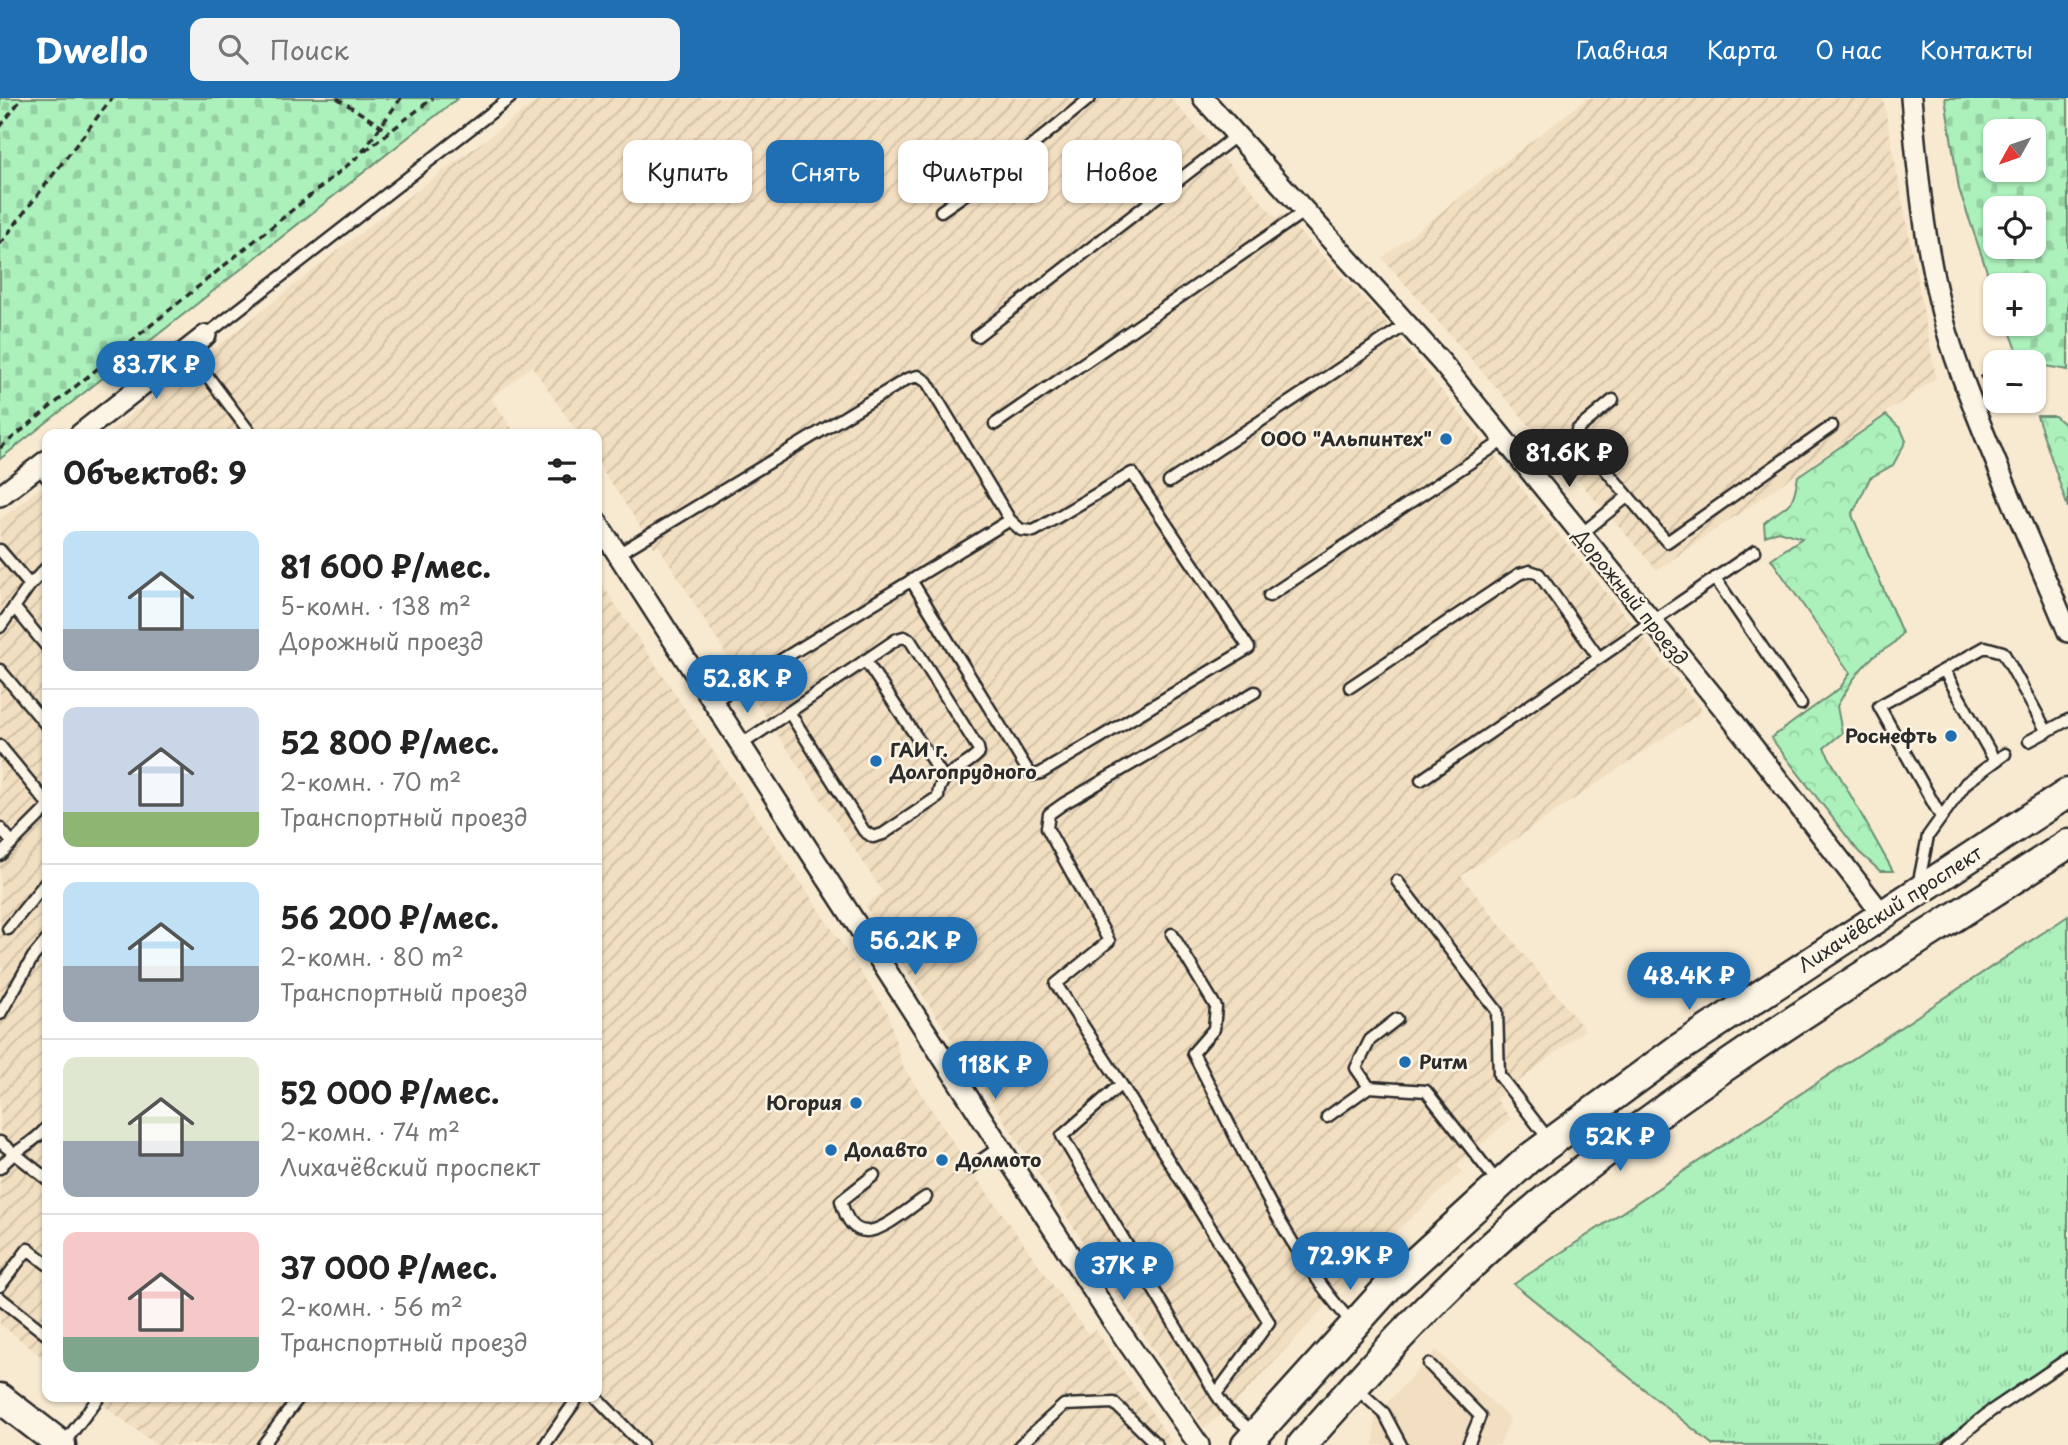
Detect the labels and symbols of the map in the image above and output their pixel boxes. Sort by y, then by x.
north arrow [1983,119,2046,182]
pin: 83.7K ₽ [91,342,221,401]
place label: ООО "Альпинтех" [1260,424,1432,452]
pin: 81.6K ₽ [1504,430,1634,489]
marker: ООО "Альпинтех" [1438,431,1454,447]
street label: Дорожный проезд [1567,521,1696,671]
pin: 52.8K ₽ [682,656,812,715]
place label: Роснефть [1845,721,1937,749]
marker: Роснефть [1943,728,1959,744]
place label: ГАИ г. Долгопрудного [889,735,1037,785]
marker: ГАИ г. Долгопрудного [868,753,884,769]
street label: Лихачёвский проспект [1792,838,1988,978]
pin: 56.2K ₽ [850,918,980,977]
pin: 48.4K ₽ [1624,953,1754,1012]
pin: 118K ₽ [938,1042,1052,1101]
place label: Ритм [1419,1047,1468,1075]
marker: Ритм [1397,1054,1413,1070]
place label: Югория [766,1088,842,1116]
marker: Югория [848,1095,864,1111]
pin: 52K ₽ [1571,1114,1669,1173]
place label: Долавто [844,1135,927,1163]
marker: Долавто [823,1142,839,1158]
place label: Долмото [955,1145,1041,1173]
marker: Долмото [934,1152,950,1168]
pin: 72.9K ₽ [1285,1232,1415,1292]
pin: 37K ₽ [1075,1242,1173,1302]

